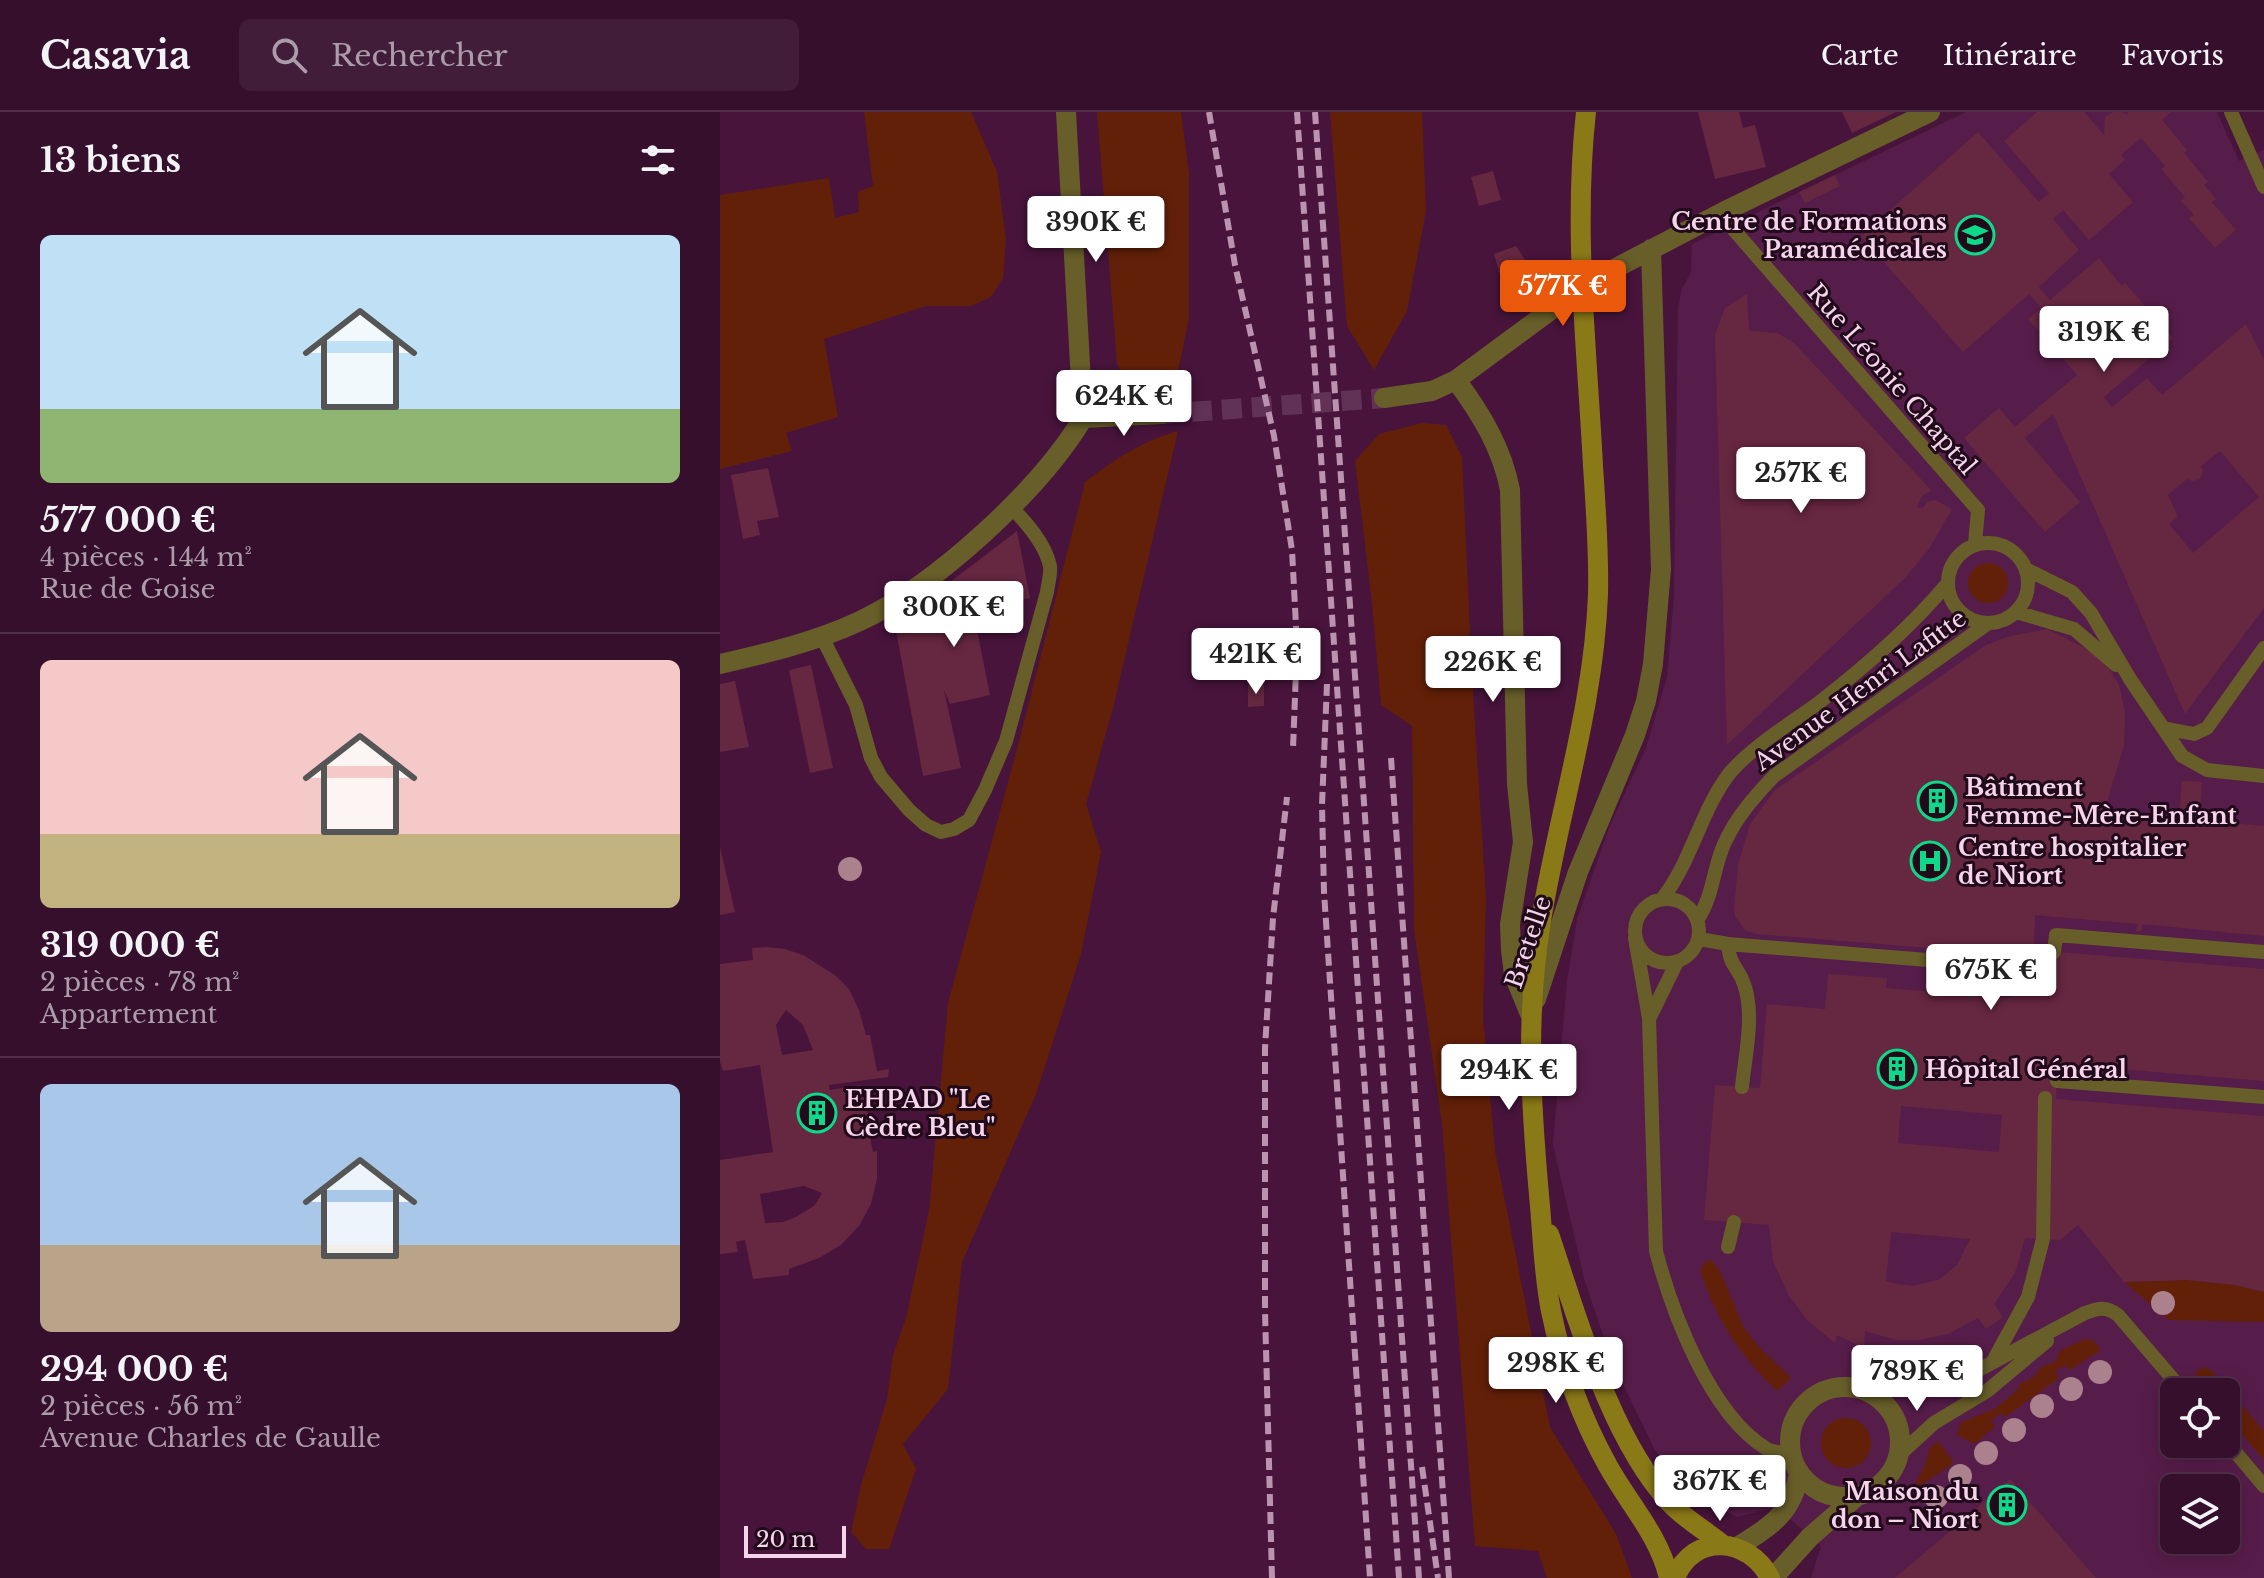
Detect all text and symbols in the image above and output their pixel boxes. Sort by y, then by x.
search box [239,19,799,91]
text: Casavia [40,32,191,79]
icon: search [267,33,311,77]
text: Rechercher [331,37,508,74]
text: Carte [1821,38,1899,73]
text: Itinéraire [1943,38,2077,73]
text: Favoris [2121,38,2224,73]
icon: filters [636,138,680,182]
text: 13 biens [40,139,181,181]
pin: 390K € [1031,196,1161,264]
text: 390K € [1045,206,1147,238]
place label: Centre de Formations Paramédicales [1671,207,1947,264]
school or university icon: Centre de Formations Paramédicales [1954,214,1996,256]
pin: 577K € [1498,260,1628,328]
text: 577K € [1518,270,1608,302]
street label: Rue Léonie Chaptal [1801,278,1983,481]
icon: home [288,287,432,431]
pin: 319K € [2039,306,2169,374]
text: 319K € [2058,316,2150,348]
pin: 624K € [1059,370,1189,438]
text: 624K € [1074,380,1174,412]
pin: 257K € [1736,447,1866,515]
text: 257K € [1754,457,1848,489]
text: 577 000 € [40,499,216,541]
text: 4 pièces · 144 m² [40,541,252,573]
text: Rue de Goise [40,573,215,605]
pin: 300K € [889,581,1019,649]
text: 300K € [902,591,1006,623]
street label: Avenue Henri Lafitte [1748,603,1972,777]
pin: 421K € [1191,628,1321,696]
pin: 226K € [1428,636,1558,704]
text: 421K € [1209,638,1303,670]
text: 226K € [1444,646,1542,678]
icon: home [288,712,432,856]
place label: Bâtiment Femme-Mère-Enfant [1965,773,2238,830]
building icon: Bâtiment Femme-Mère-Enfant [1916,780,1958,822]
place label: Centre hospitalier de Niort [1958,833,2186,890]
hospital icon: Centre hospitalier de Niort [1909,840,1951,882]
street label: Bretelle [1499,892,1557,992]
text: 319 000 € [40,924,220,966]
pin: 675K € [1926,944,2056,1012]
text: 675K € [1944,954,2038,986]
text: 2 pièces · 78 m² [40,966,239,998]
text: Appartement [40,998,217,1030]
pin: 294K € [1444,1044,1574,1112]
building icon: Hôpital Général [1876,1048,1918,1090]
text: 294K € [1459,1054,1559,1086]
place label: Hôpital Général [1925,1055,2127,1084]
place label: EHPAD "Le Cèdre Bleu" [845,1085,995,1142]
building icon: EHPAD "Le Cèdre Bleu" [796,1092,838,1134]
icon: home [288,1136,432,1280]
pin: 298K € [1491,1337,1621,1405]
pin: 789K € [1852,1345,1982,1413]
text: 298K € [1507,1347,1605,1379]
text: 294 000 € [40,1348,229,1390]
text: 789K € [1870,1355,1964,1387]
map controls [2160,1378,2240,1554]
button: locate [2160,1378,2240,1458]
text: 2 pièces · 56 m² [40,1390,242,1422]
text: Avenue Charles de Gaulle [40,1422,381,1454]
pin: 367K € [1655,1455,1785,1523]
text: 367K € [1672,1465,1768,1497]
button: layers [2160,1474,2240,1554]
place label: Maison du don – Niort [1831,1477,1980,1534]
building icon: Maison du don – Niort [1986,1484,2028,1526]
scale bar [744,1522,846,1558]
text: 20 m [756,1526,815,1553]

